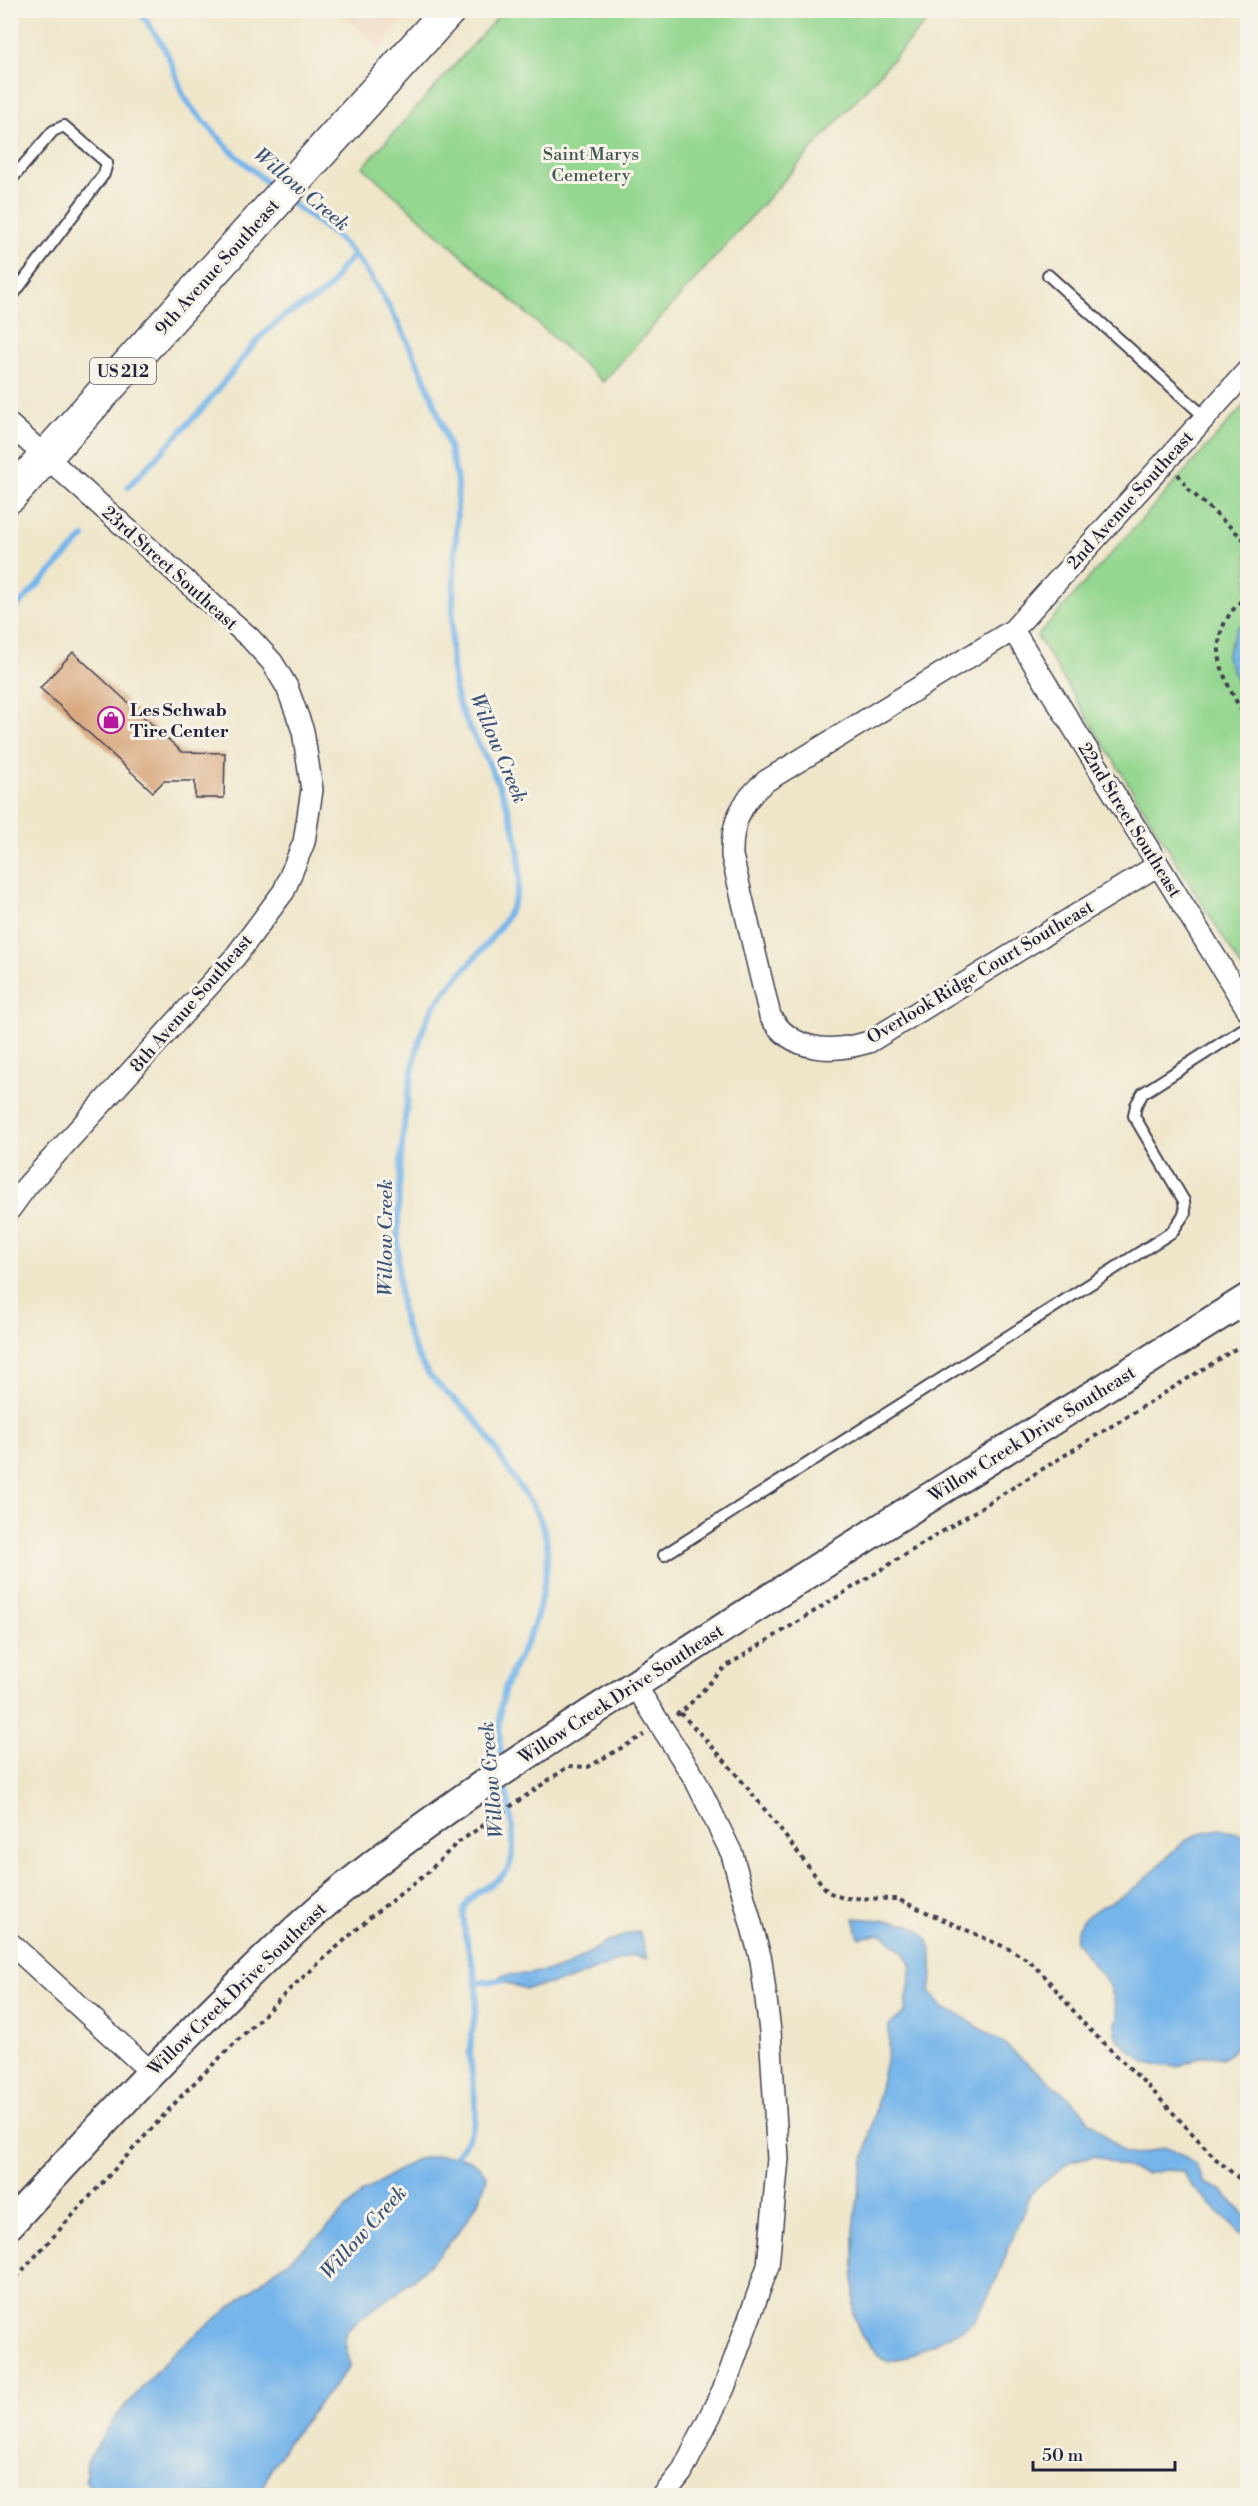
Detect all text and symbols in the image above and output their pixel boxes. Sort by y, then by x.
water label: Willow Creek [248,143,354,237]
park label: Saint Marys Cemetery [543,143,639,187]
street label: 9th Avenue Southeast [150,194,285,340]
road number: US 212 [90,358,156,384]
street label: 2nd Avenue Southeast [1062,426,1199,574]
street label: 23rd Street Southeast [97,501,243,636]
water label: Willow Creek [463,690,532,807]
place label: Les Schwab Tire Center [130,699,229,743]
shop icon: Les Schwab Tire Center [96,705,126,735]
street label: 22nd Street Southeast [1073,739,1187,903]
street label: Overlook Ridge Court Southeast [863,895,1098,1049]
street label: 8th Avenue Southeast [125,929,258,1077]
water label: Willow Creek [374,1179,399,1297]
street label: Willow Creek Drive Southeast [924,1361,1140,1508]
street label: Willow Creek Drive Southeast [514,1619,729,1770]
water label: Willow Creek [475,1720,510,1839]
street label: Willow Creek Drive Southeast [142,1897,332,2082]
water label: Willow Creek [316,2181,413,2285]
scale bar [1033,2434,1176,2472]
text: 50 m [1042,2444,1084,2467]

